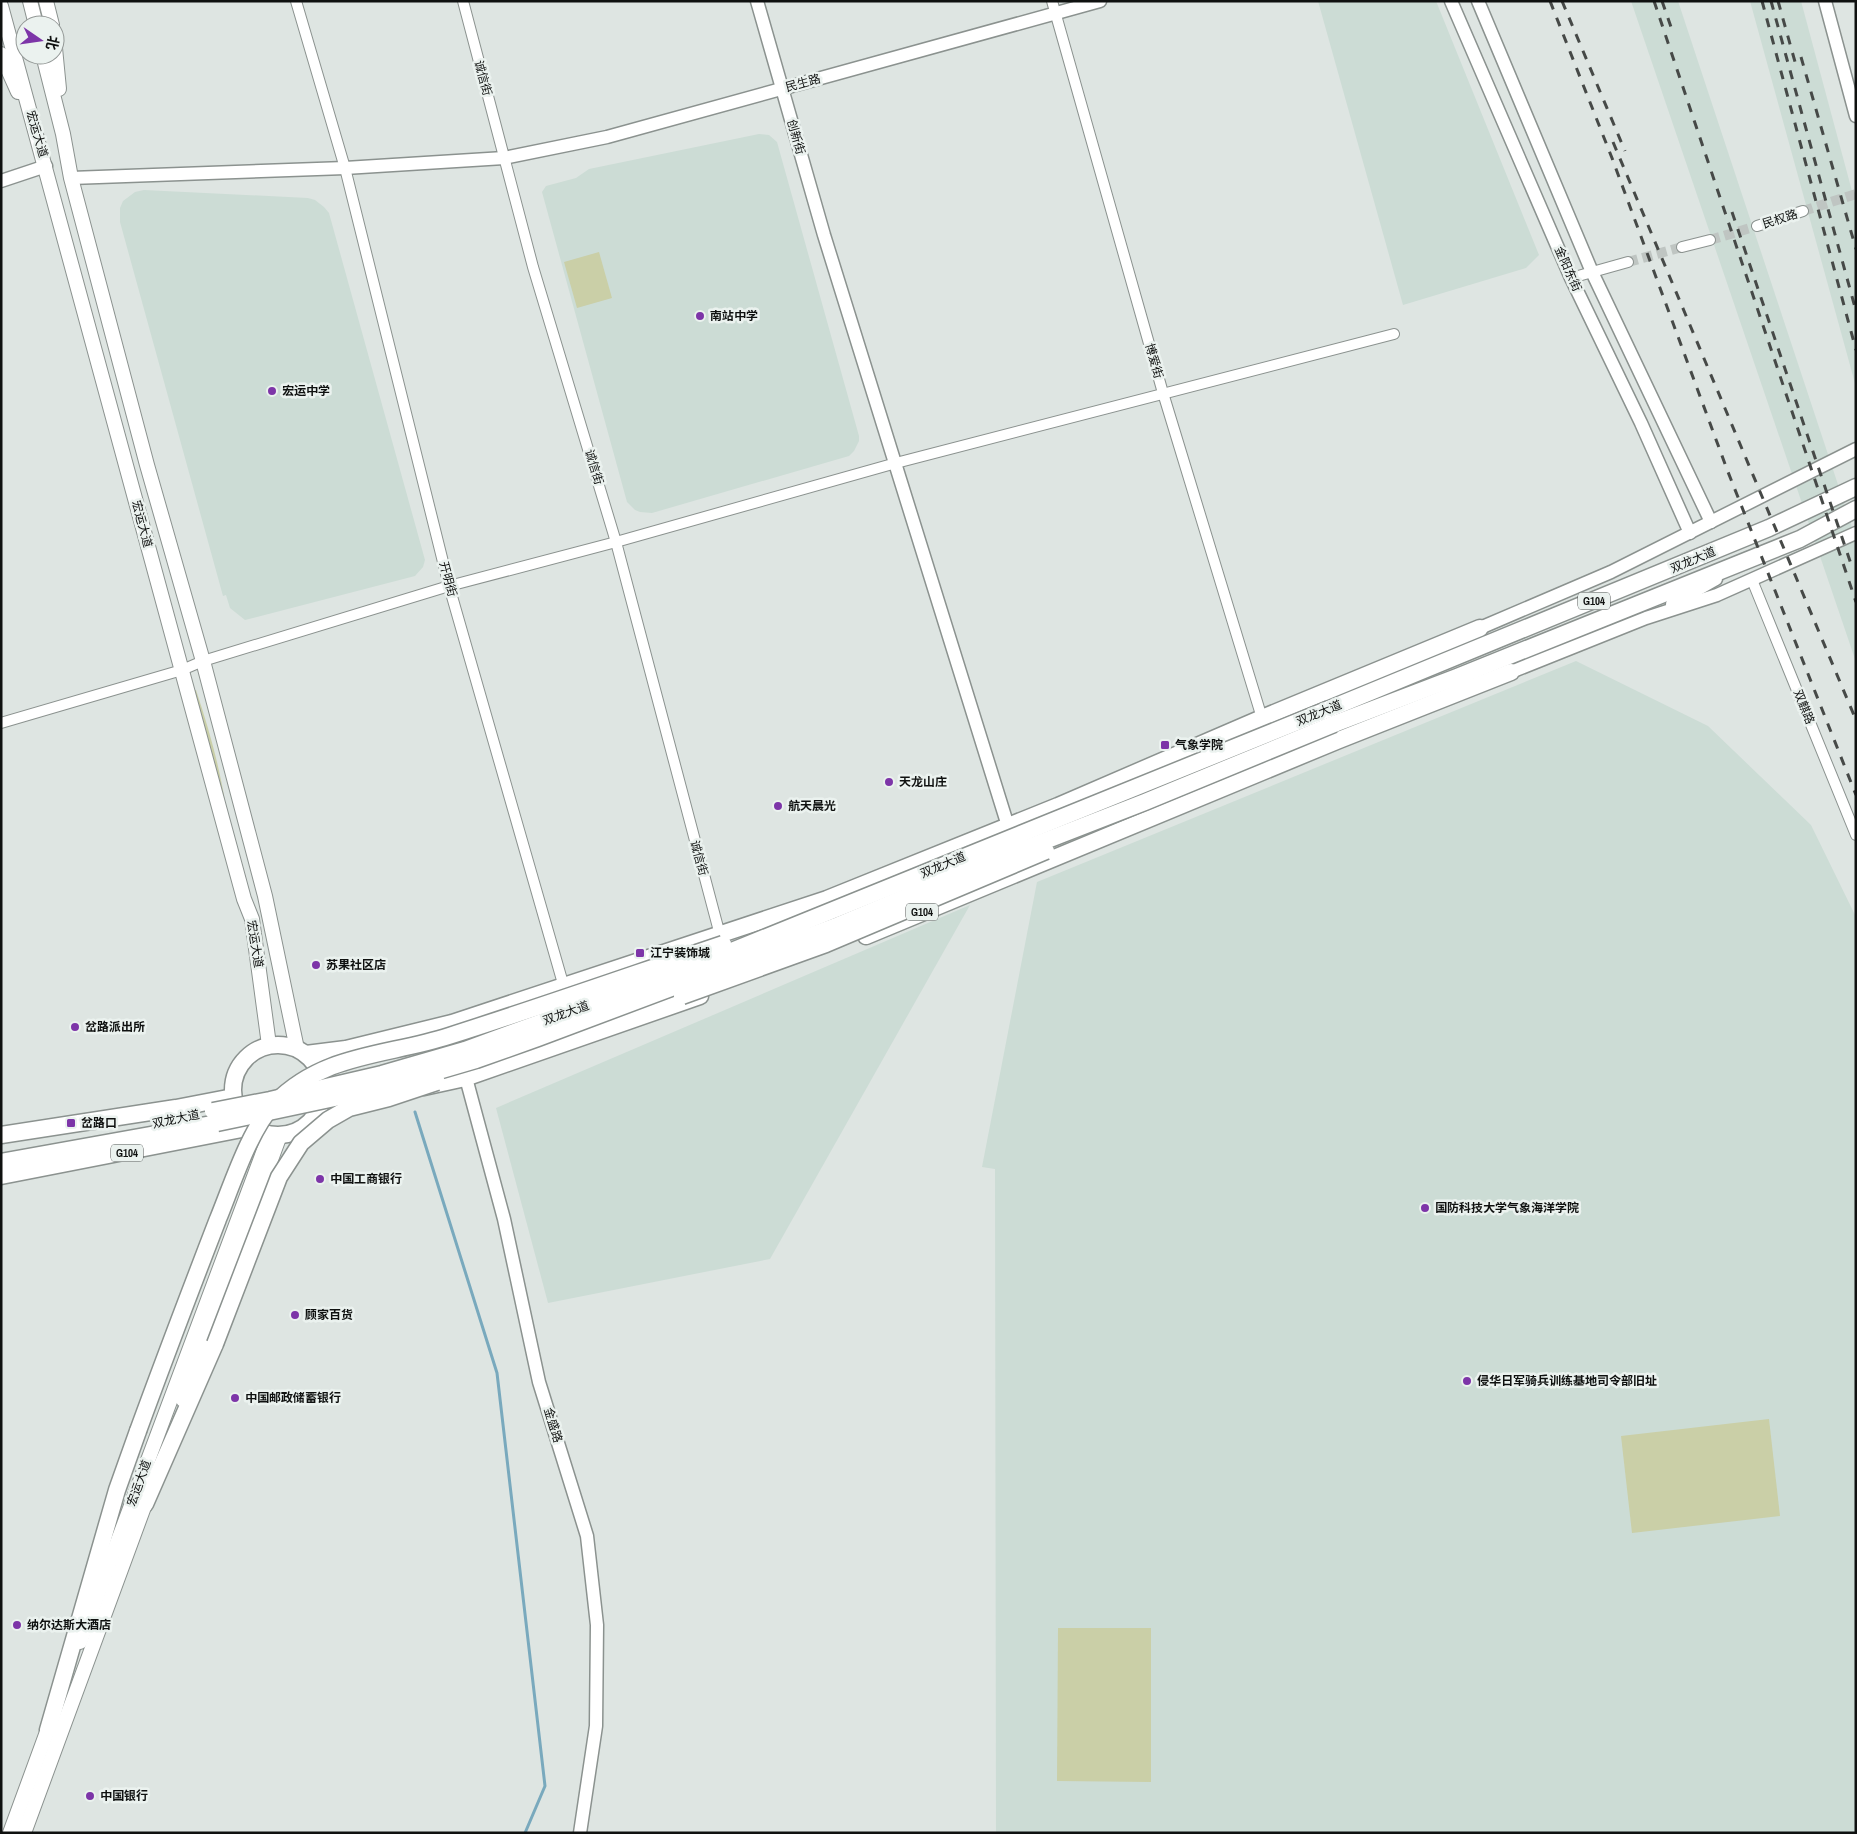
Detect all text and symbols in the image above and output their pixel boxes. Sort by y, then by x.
north arrow [15,15,65,65]
text: 北 [42,34,63,52]
street label: 诚信街 [471,59,495,97]
street label: 民生路 [784,71,822,95]
street label: 宏运大道 [23,109,51,159]
street label: 创新街 [783,117,809,157]
street label: 民权路 [1760,206,1800,232]
street label: 金阳东街 [1551,244,1585,294]
place label: 南站中学 [710,308,758,324]
marker: 南站中学 [694,310,706,322]
street label: 博爱街 [1141,341,1167,381]
place label: 宏运中学 [282,383,330,399]
marker: 宏运中学 [266,385,278,397]
street label: 诚信街 [581,447,607,487]
street label: 宏运大道 [128,499,156,549]
street label: 双龙大道 [1668,543,1718,577]
street label: 开明街 [436,560,460,598]
road number: G104 [1578,592,1610,610]
street label: 双麒路 [1790,687,1818,727]
street label: 双龙大道 [1294,697,1344,729]
place label: 气象学院 [1175,737,1223,753]
marker: 气象学院 [1159,739,1171,751]
place label: 天龙山庄 [899,774,947,790]
marker: 天龙山庄 [883,776,895,788]
place label: 航天晨光 [788,798,836,814]
marker: 航天晨光 [772,800,784,812]
street label: 诚信街 [687,839,711,877]
street label: 双龙大道 [918,848,968,882]
road number: G104 [906,904,938,920]
street label: 宏运大道 [243,919,267,969]
place label: 江宁装饰城 [650,945,710,961]
marker: 江宁装饰城 [634,947,646,959]
place label: 苏果社区店 [326,957,386,973]
marker: 苏果社区店 [310,959,322,971]
street label: 双龙大道 [541,997,591,1029]
place label: 岔路派出所 [85,1019,145,1035]
marker: 岔路派出所 [69,1021,81,1033]
street label: 双龙大道 [151,1106,201,1132]
place label: 岔路口 [81,1115,117,1131]
marker: 岔路口 [65,1117,77,1129]
road number: G104 [111,1144,143,1162]
place label: 中国工商银行 [330,1171,402,1187]
marker: 中国工商银行 [314,1173,326,1185]
place label: 国防科技大学气象海洋学院 [1435,1200,1579,1216]
marker: 国防科技大学气象海洋学院 [1419,1202,1431,1214]
place label: 顾家百货 [305,1307,353,1323]
marker: 顾家百货 [289,1309,301,1321]
place label: 侵华日军骑兵训练基地司令部旧址 [1477,1373,1657,1389]
marker: 侵华日军骑兵训练基地司令部旧址 [1461,1375,1473,1387]
place label: 中国邮政储蓄银行 [245,1390,341,1406]
marker: 中国邮政储蓄银行 [229,1392,241,1404]
street label: 金盛路 [540,1405,566,1445]
street label: 宏运大道 [123,1458,155,1508]
place label: 纳尔达斯大酒店 [27,1617,111,1633]
marker: 纳尔达斯大酒店 [11,1619,23,1631]
place label: 中国银行 [100,1788,148,1804]
marker: 中国银行 [84,1790,96,1802]

